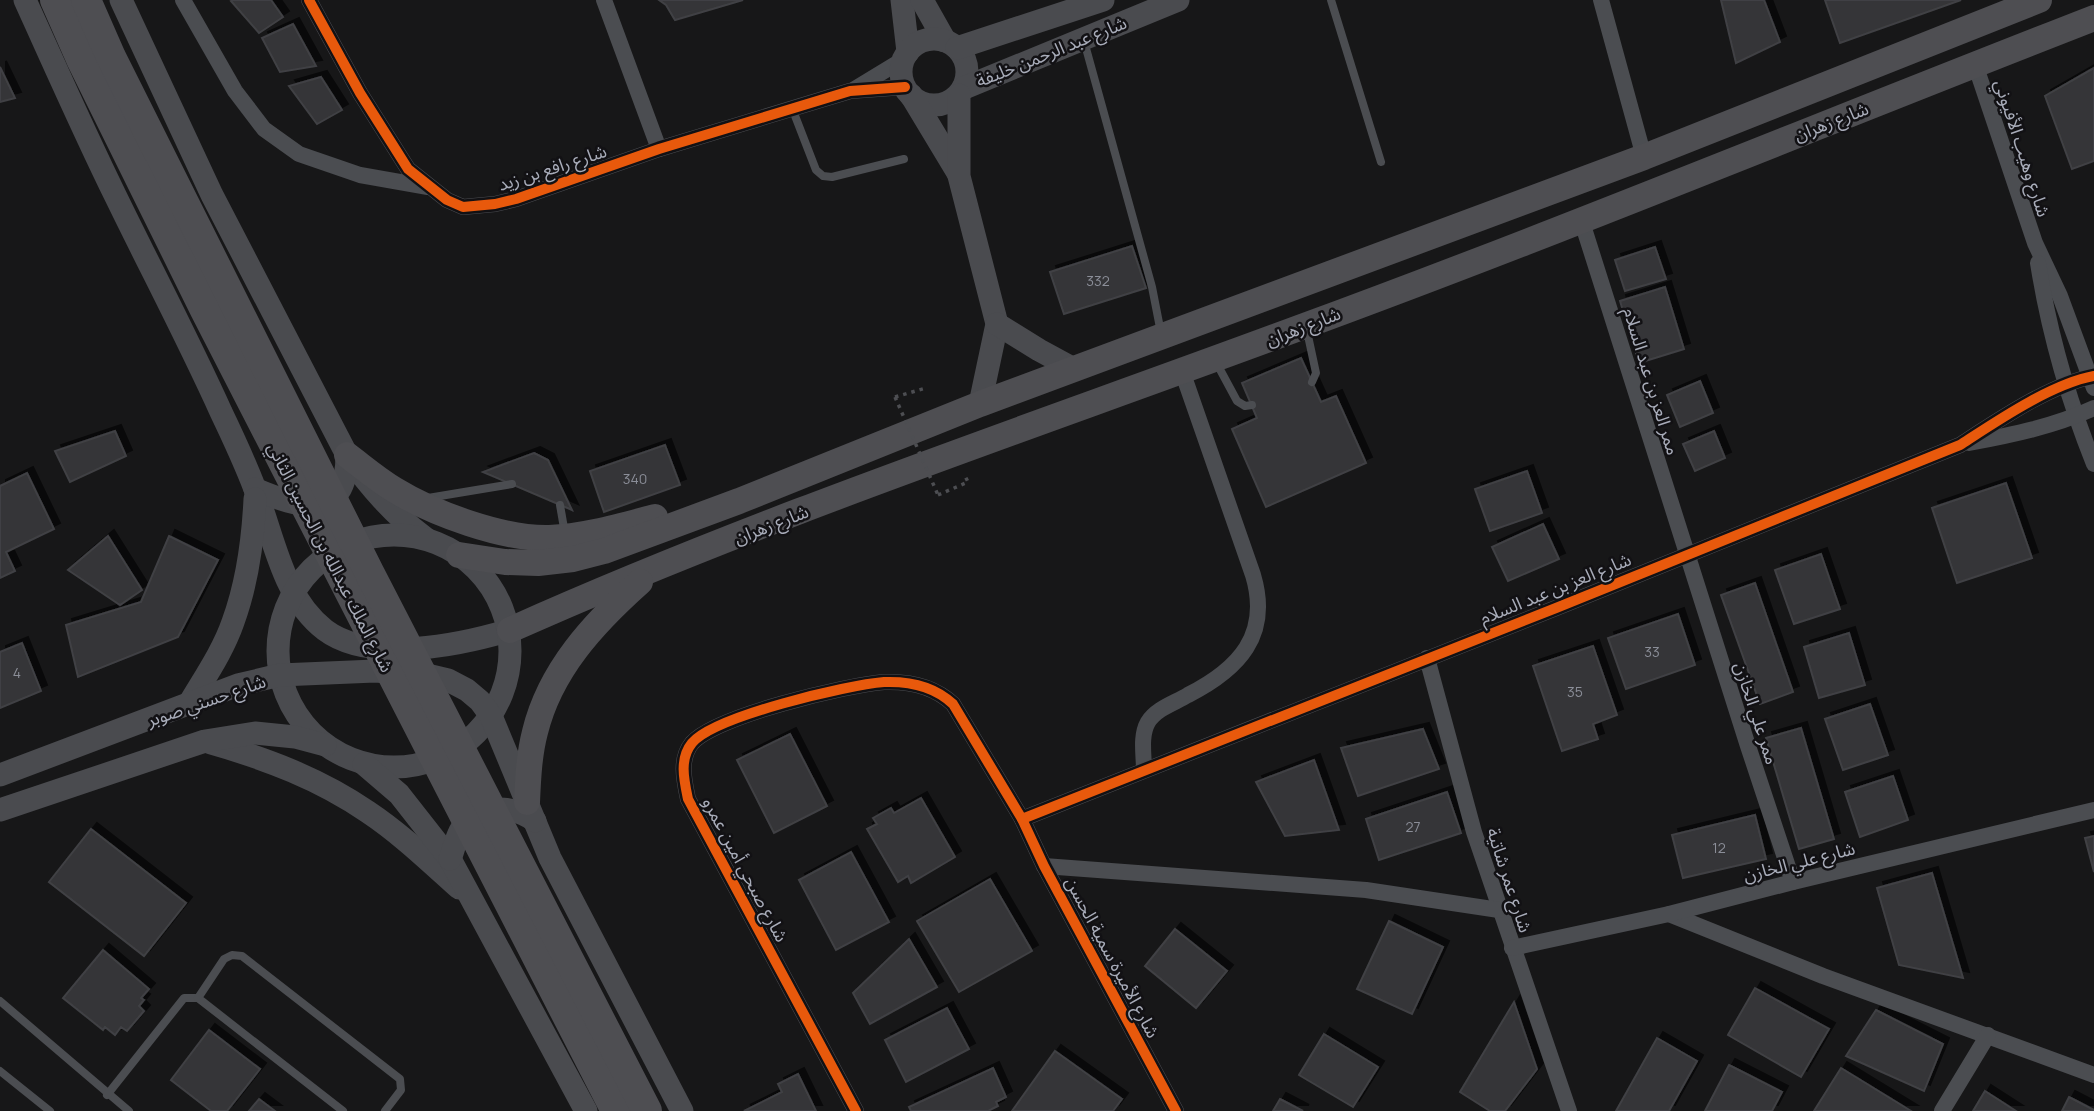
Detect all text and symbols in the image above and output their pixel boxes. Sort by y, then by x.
street label: شارع عبد الرحمن خليفة [972,10,1131,95]
street label: شارع وهيب الأفيوني [1987,76,2057,221]
street label: شارع زهران [1790,96,1873,149]
street label: شارع رافع بن زيد [495,138,610,199]
house number: 332 [1086,271,1110,290]
street label: شارع زهران [1262,301,1345,354]
street label: ممر العز بن عبد السلام [1615,304,1686,459]
street label: شارع الملك عبدالله بن الحسين الثاني [260,438,400,677]
house number: 340 [623,469,647,488]
street label: شارع زهران [730,499,813,552]
street label: شارع العز بن عبد السلام [1476,547,1635,632]
house number: 33 [1644,642,1660,661]
street label: ممر علي الخازن [1727,659,1785,768]
house number: 4 [13,663,21,682]
street label: شارع حسني صوبر [142,668,270,735]
house number: 35 [1567,682,1583,701]
street label: شارع صبحي أمين عمرو [695,792,794,947]
house number: 27 [1405,817,1421,836]
street label: شارع عمر شاتية [1479,824,1538,936]
street label: شارع علي الخازن [1741,835,1858,889]
house number: 12 [1712,838,1726,857]
street label: شارع الأميرة سمية الحسن [1058,872,1166,1043]

